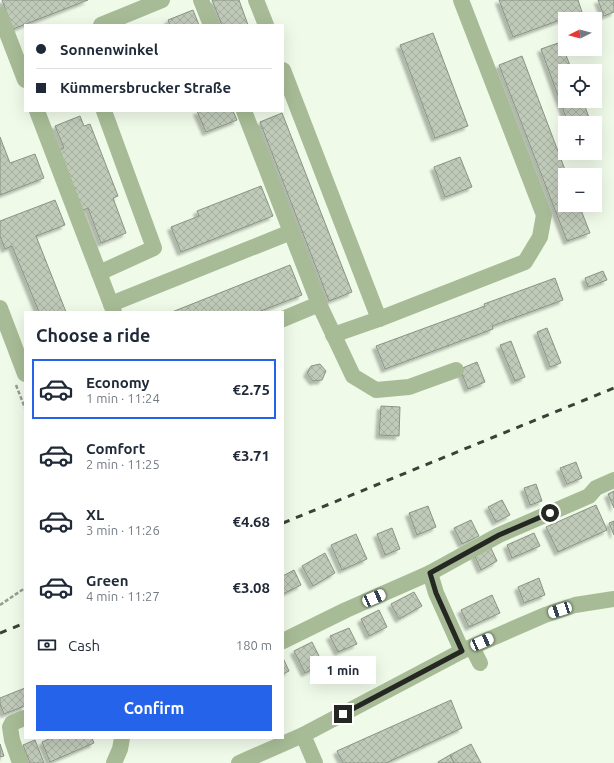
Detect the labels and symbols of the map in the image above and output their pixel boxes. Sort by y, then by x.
north arrow [558,12,602,56]
route start [541,504,559,522]
car [361,588,387,608]
car [547,601,573,619]
car [469,632,495,652]
callout: 1 min [310,656,376,684]
route end [334,705,352,723]

